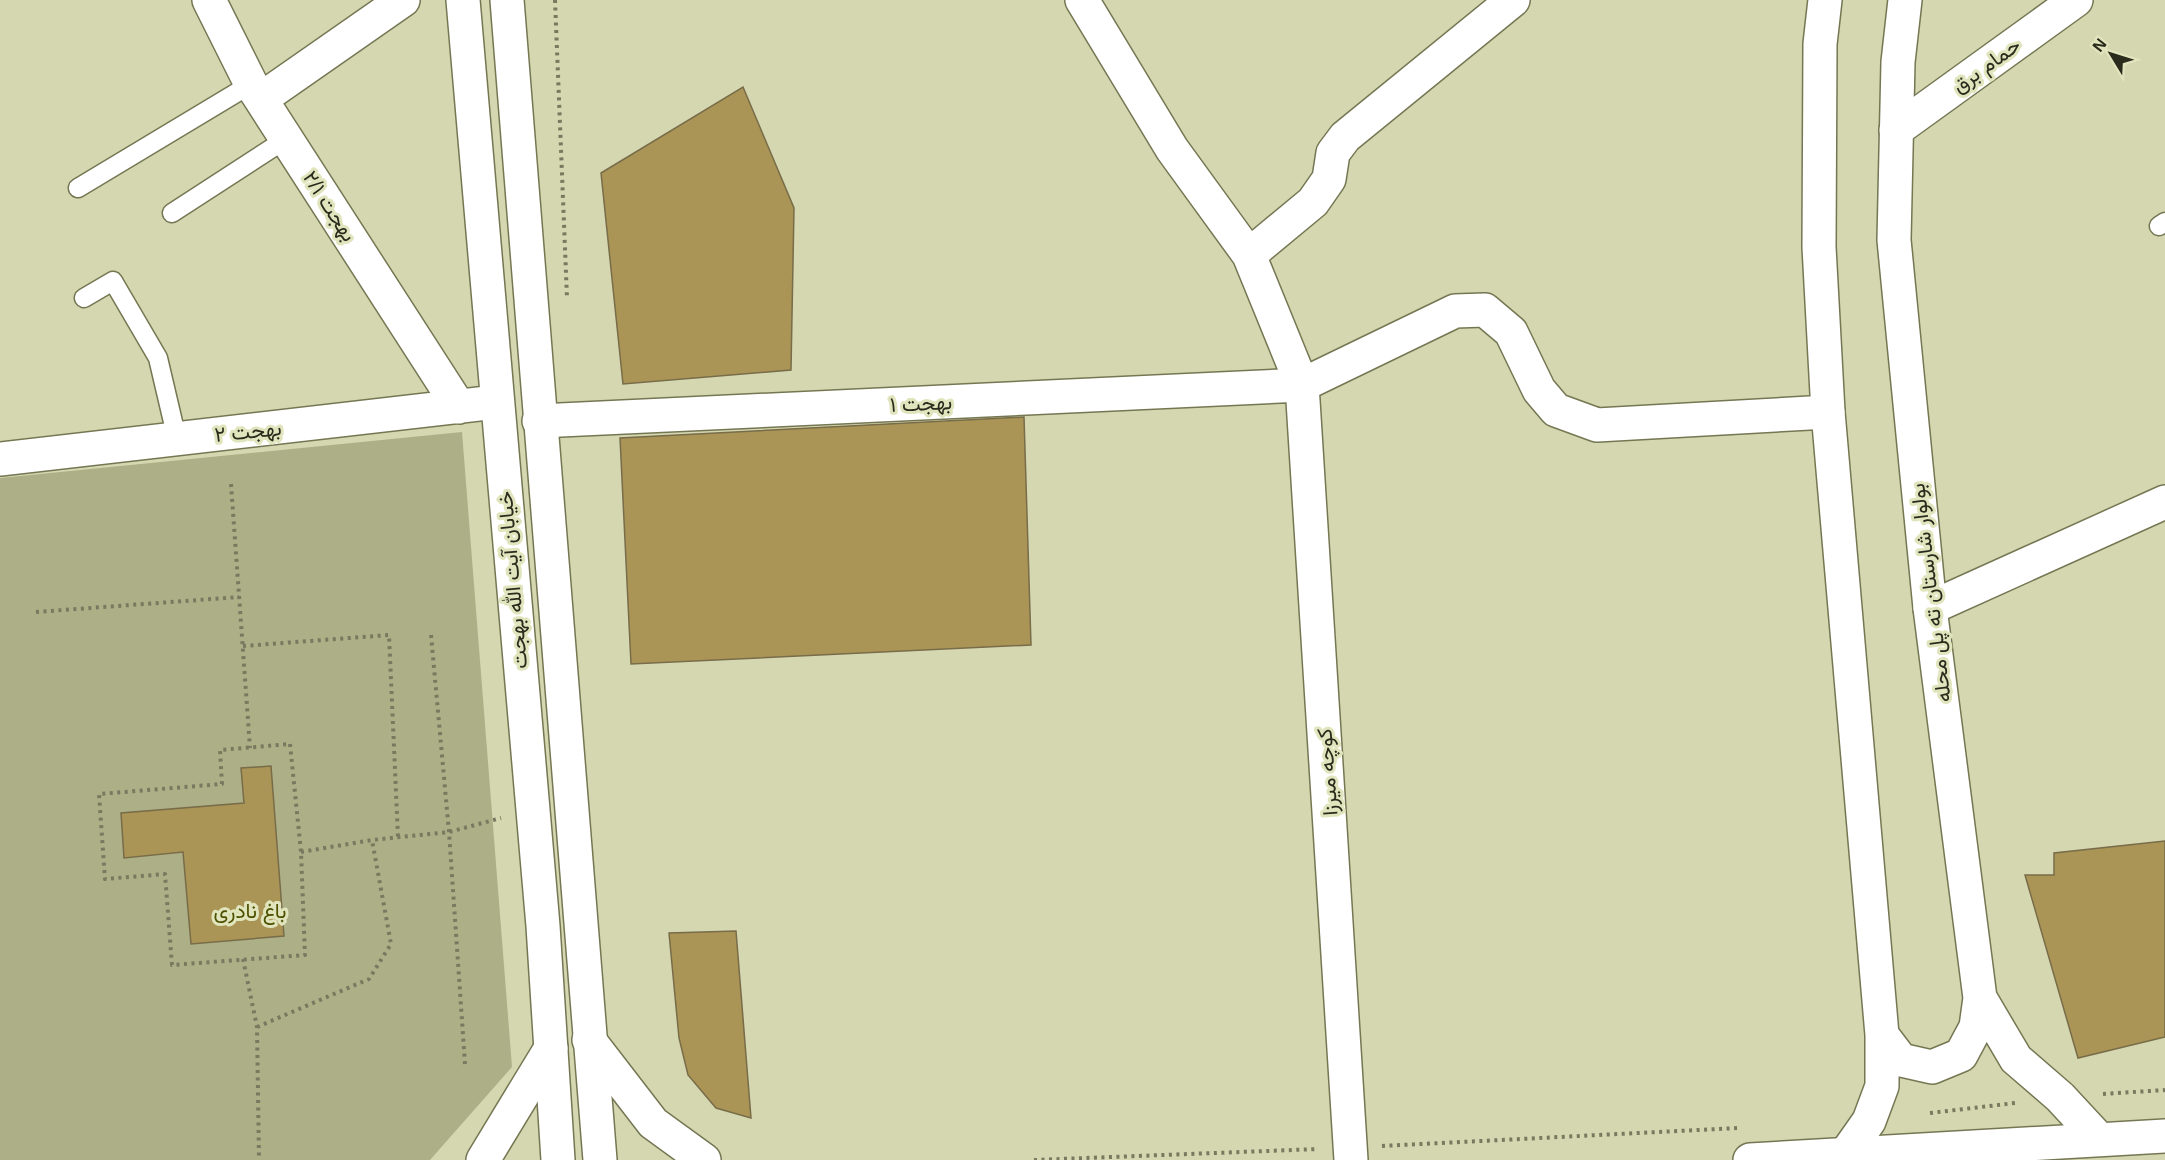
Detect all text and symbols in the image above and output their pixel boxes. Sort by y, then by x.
north arrow [2081,24,2141,84]
street label: حمام برق [1948,33,2026,100]
text: N [2089,35,2110,55]
street label: بهجت ۲/۱ [297,167,361,247]
street label: بهجت ۱ [889,390,953,418]
street label: بهجت ۲ [213,416,283,448]
street label: بولوار شارستان ته پل محله [1905,482,1958,704]
street label: خیابان آیت الله بهجت [492,490,533,670]
street label: کوچه میرزا [1312,727,1345,816]
park label: باغ نادری [213,899,287,925]

